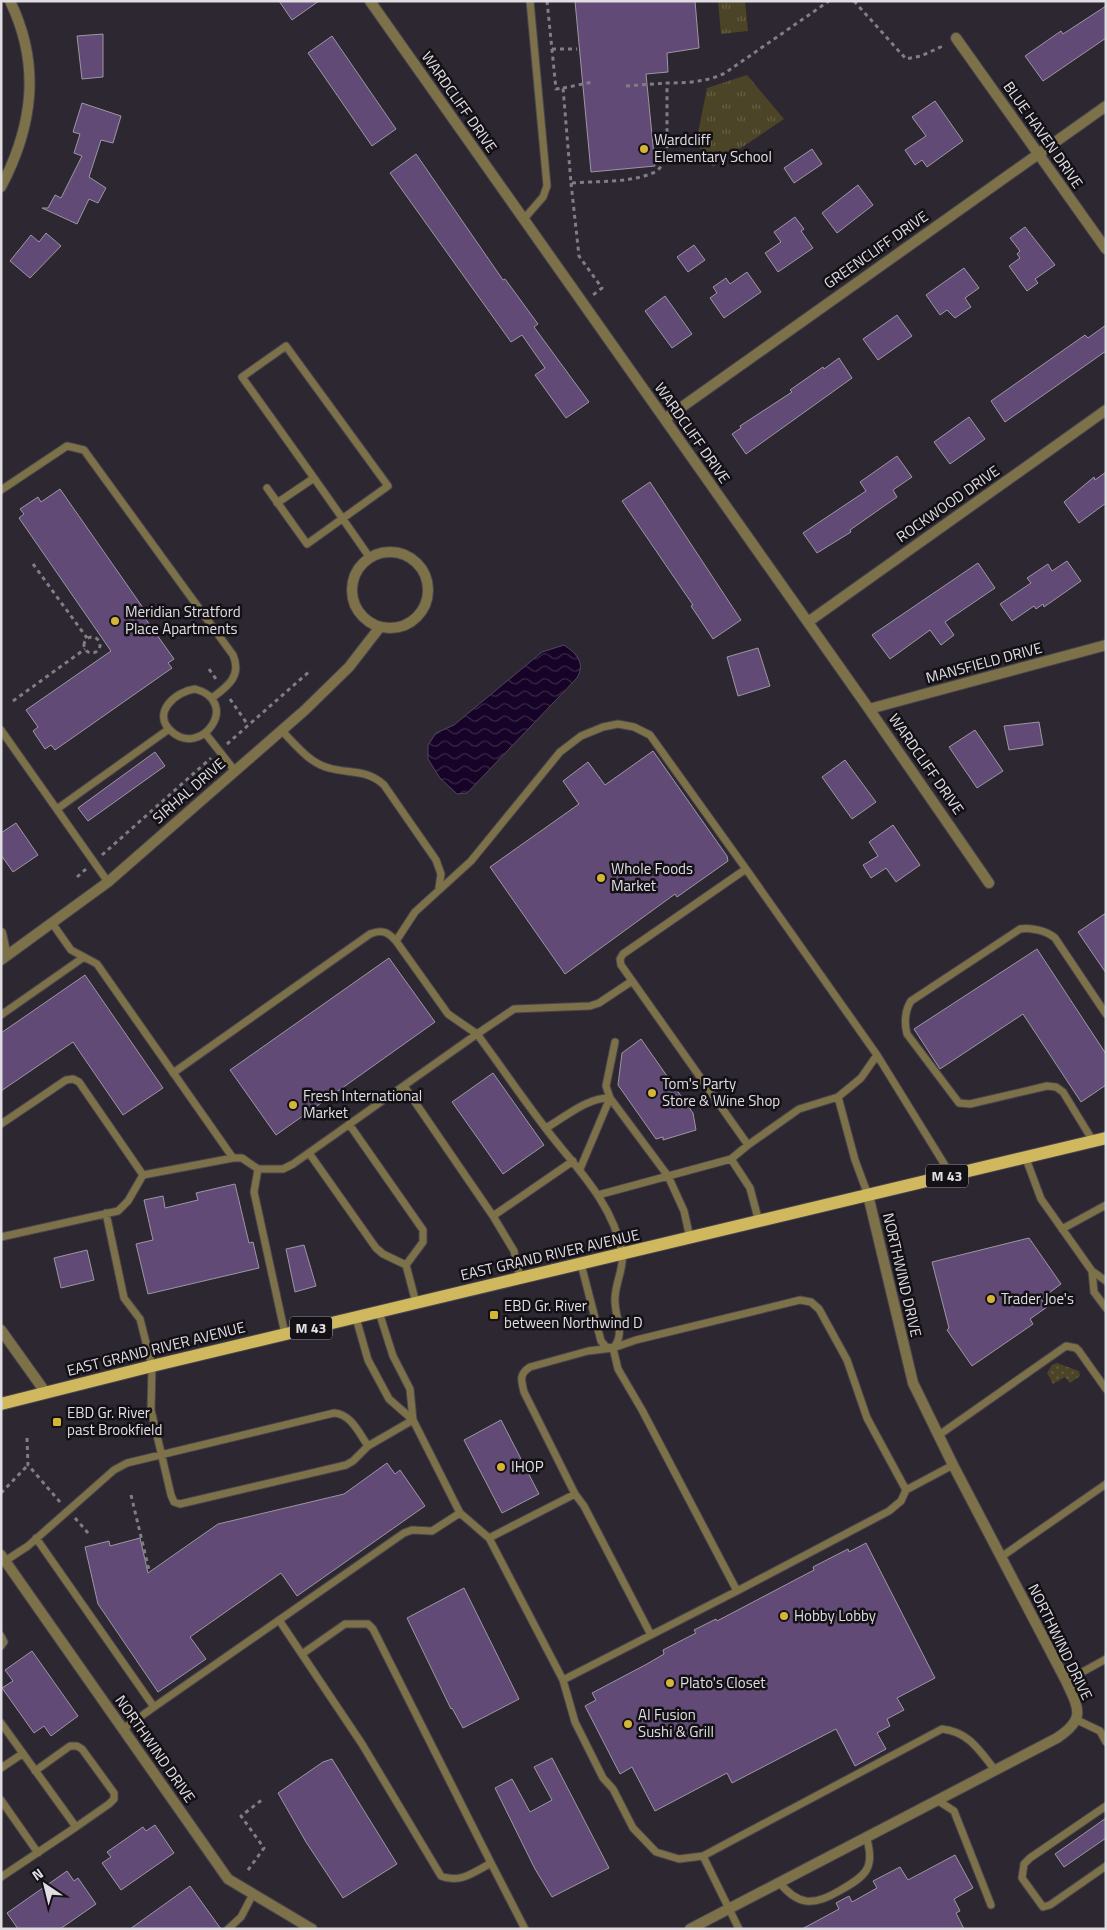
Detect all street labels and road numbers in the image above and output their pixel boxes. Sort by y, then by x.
street label: WARDCLIFF DRIVE [416,47,503,157]
street label: BLUE HAVEN DRIVE [998,76,1089,193]
street label: GREENCLIFF DRIVE [819,205,933,294]
street label: WARDCLIFF DRIVE [649,378,736,488]
street label: ROCKWOOD DRIVE [891,459,1004,548]
street label: MANSFIELD DRIVE [923,636,1045,689]
street label: WARDCLIFF DRIVE [883,709,970,819]
street label: SIRHAL DRIVE [147,752,230,829]
road number: M 43 [926,1164,968,1188]
street label: NORTHWIND DRIVE [877,1210,928,1339]
street label: EAST GRAND RIVER AVENUE [458,1223,642,1286]
street label: EAST GRAND RIVER AVENUE [64,1315,247,1382]
road number: M 43 [290,1316,332,1340]
street label: NORTHWIND DRIVE [1022,1580,1099,1704]
street label: NORTHWIND DRIVE [110,1690,201,1807]

